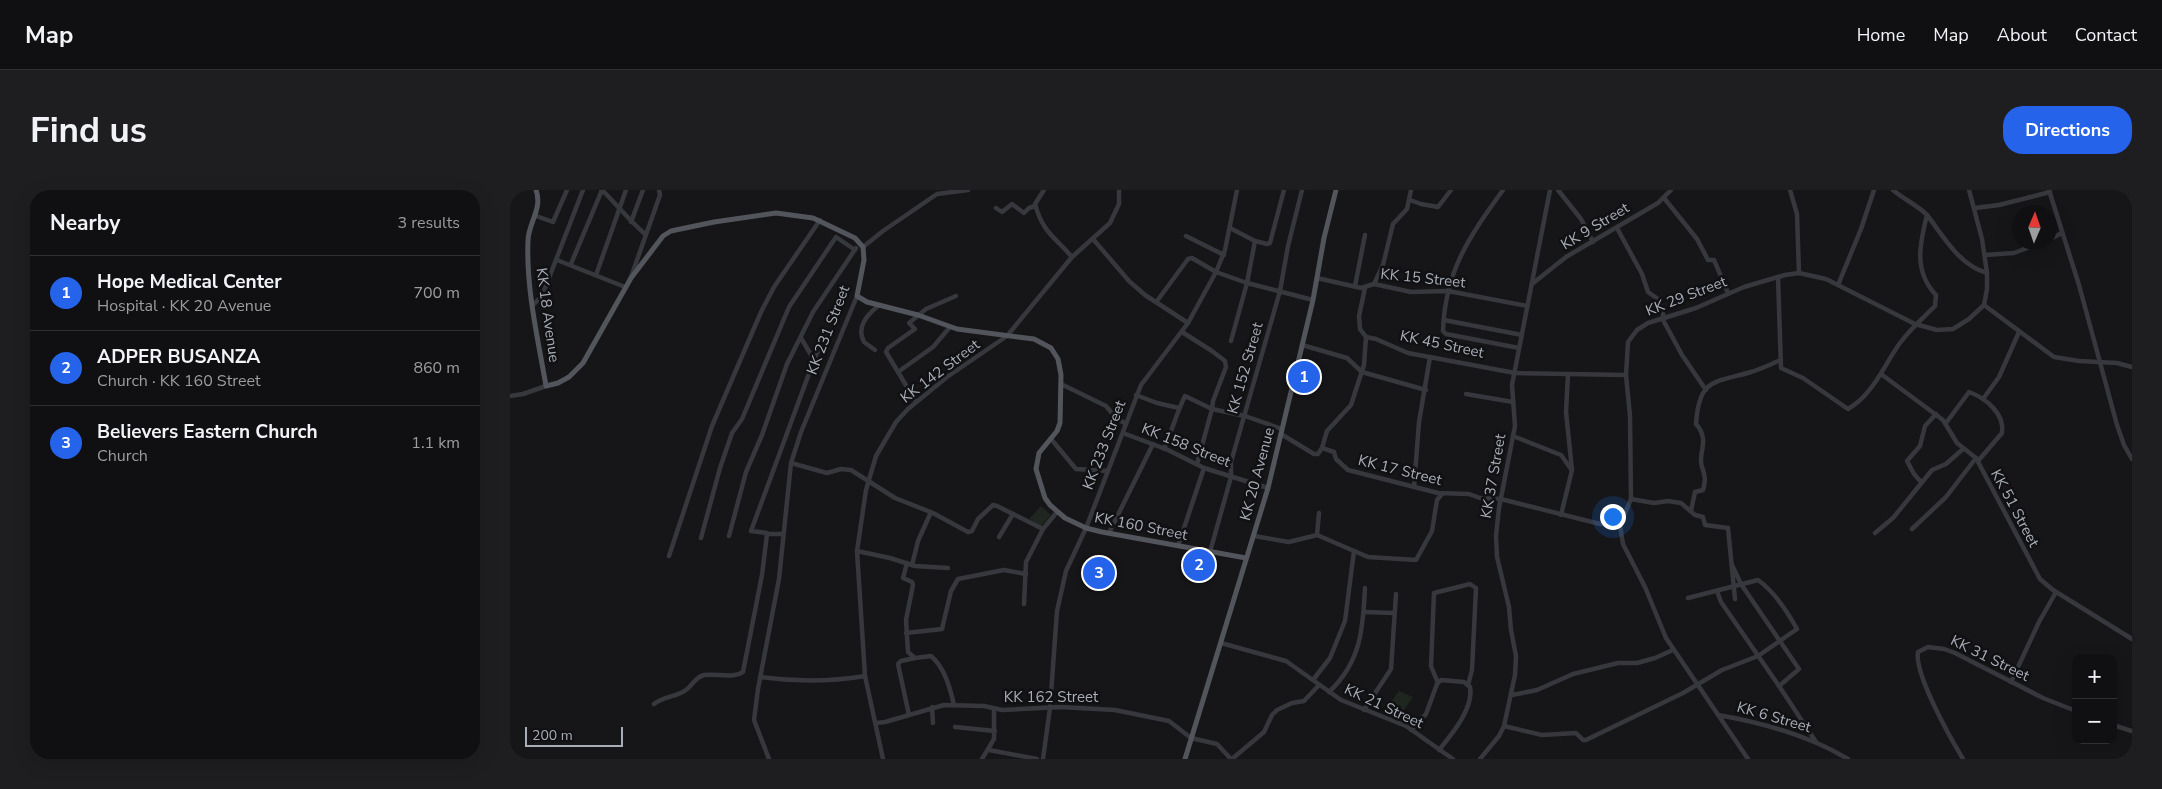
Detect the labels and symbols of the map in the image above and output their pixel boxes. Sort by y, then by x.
street label: KK 9 Street [1557,197,1634,254]
north arrow [2012,205,2057,250]
street label: KK 15 Street [1379,264,1467,292]
street label: KK 18 Avenue [531,266,565,364]
street label: KK 29 Street [1643,271,1730,321]
street label: KK 231 Street [802,282,855,378]
street label: KK 152 Street [1222,319,1268,416]
street label: KK 45 Street [1398,325,1487,363]
street label: KK 142 Street [896,334,984,407]
pin: 1 [1288,358,1320,396]
street label: KK 233 Street [1078,397,1131,493]
street label: KK 158 Street [1138,418,1234,472]
street label: KK 20 Avenue [1235,425,1279,523]
street label: KK 37 Street [1476,431,1510,520]
street label: KK 17 Street [1356,450,1445,490]
street label: KK 51 Street [1986,466,2044,551]
your location [1600,504,1626,530]
street label: KK 160 Street [1093,507,1190,545]
pin: 2 [1183,546,1215,584]
pin: 3 [1083,554,1115,592]
street label: KK 31 Street [1947,630,2033,686]
street label: KK 21 Street [1341,679,1428,733]
street label: KK 162 Street [1004,687,1099,707]
street label: KK 6 Street [1735,697,1814,737]
scale bar [525,724,622,747]

